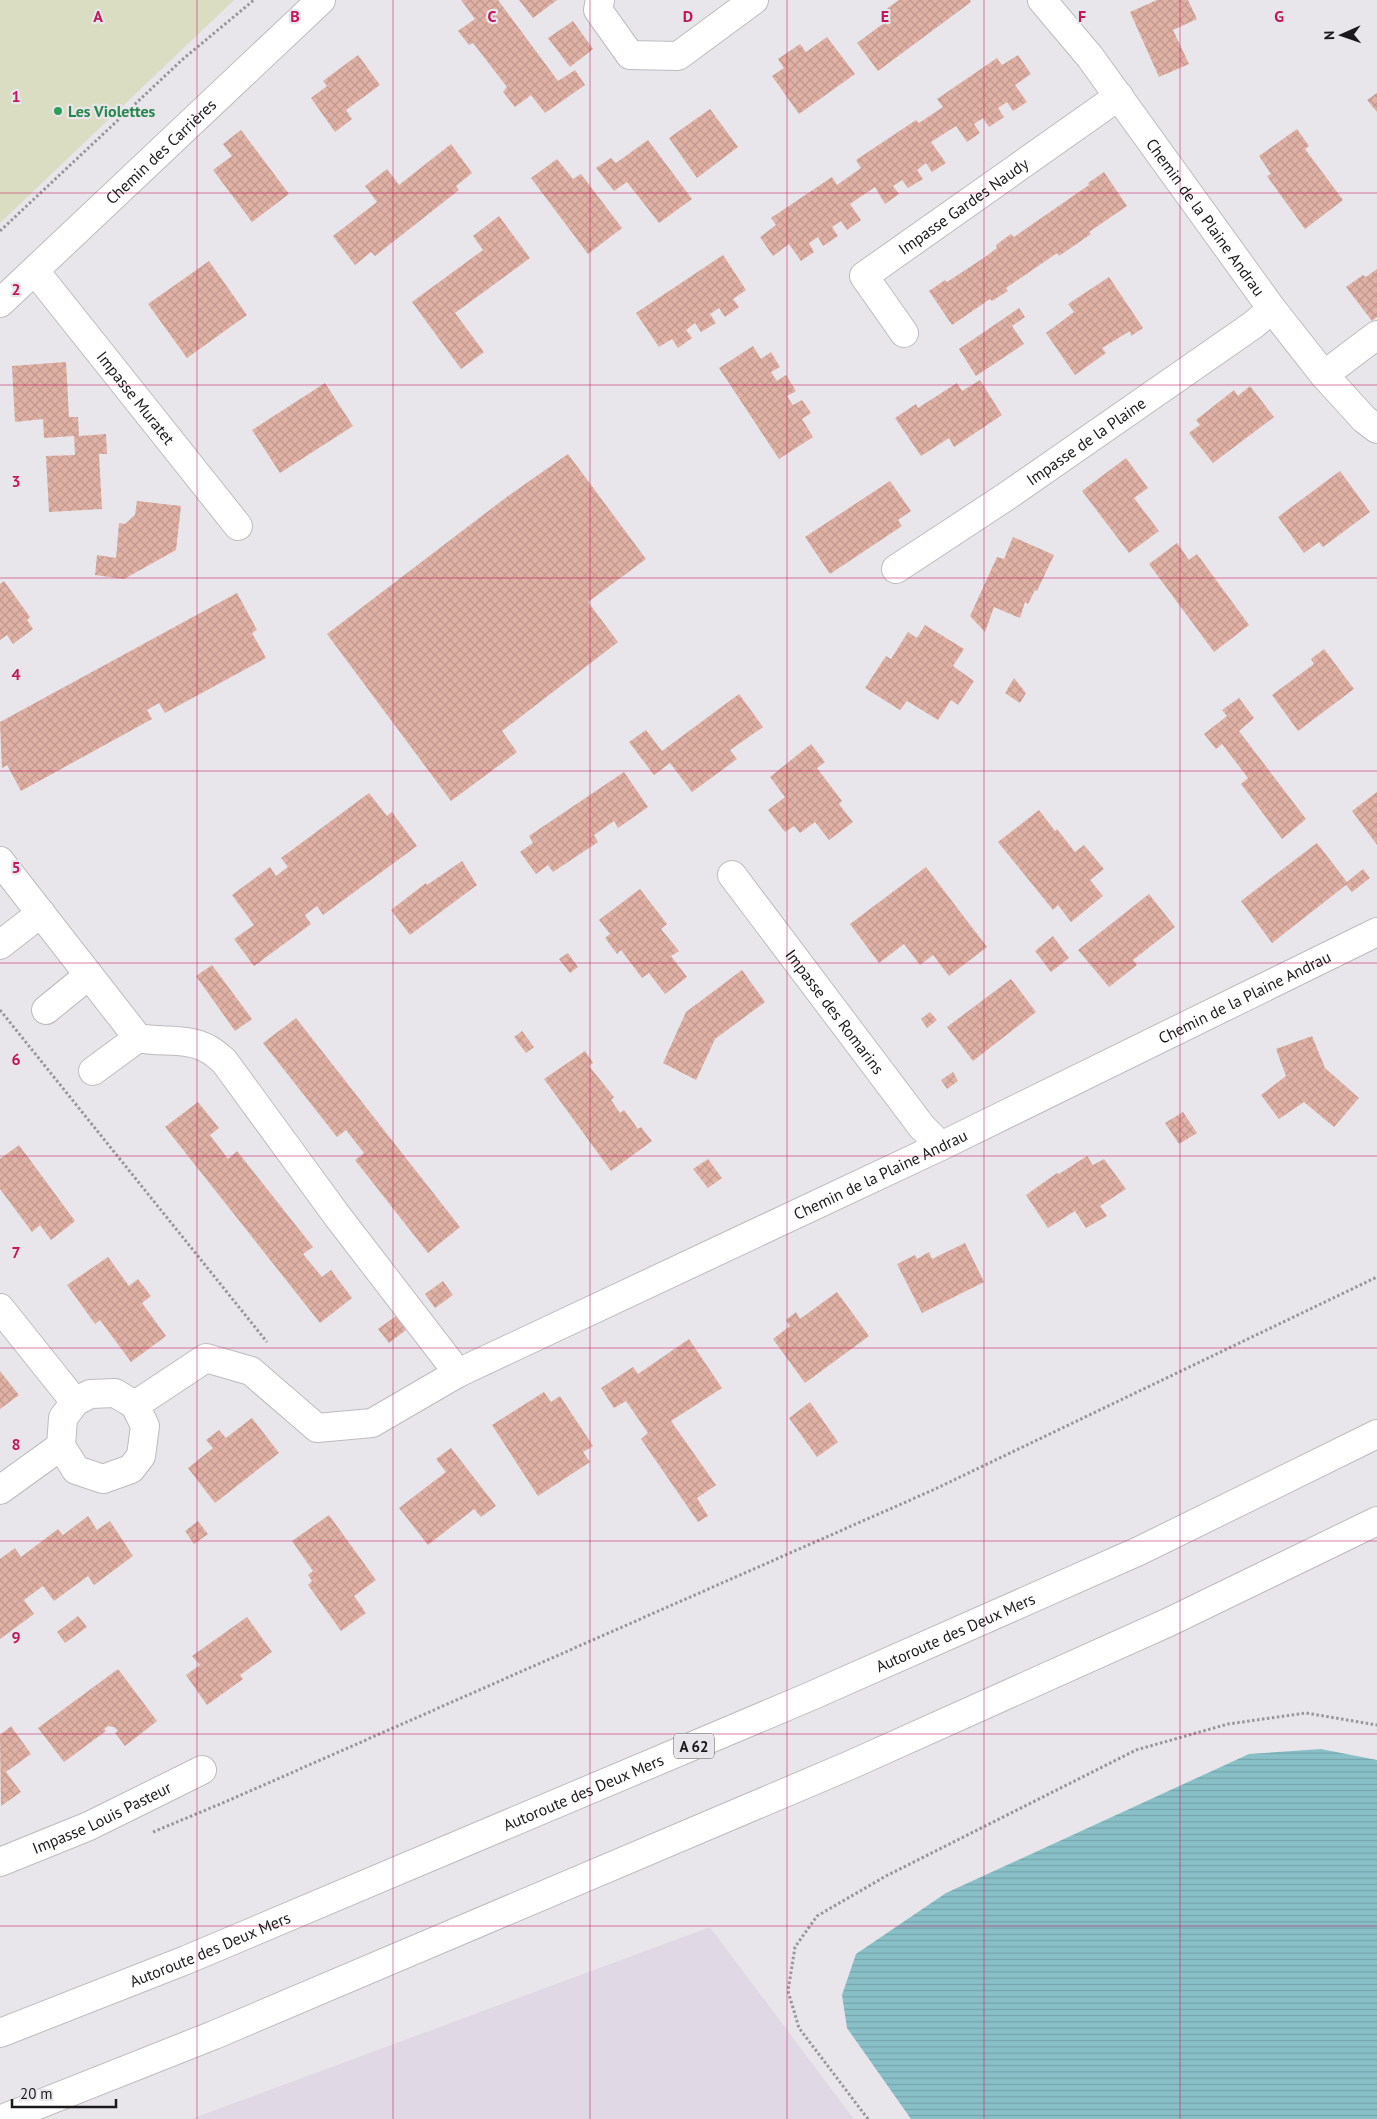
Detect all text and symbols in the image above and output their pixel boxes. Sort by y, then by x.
text: A [93,6,103,26]
text: B [290,6,300,26]
text: C [488,6,497,26]
text: D [683,6,693,26]
text: E [881,6,889,26]
text: F [1078,6,1086,26]
text: G [1274,6,1284,26]
north arrow [1317,10,1367,60]
text: N [1320,31,1338,40]
text: 1 [11,86,21,106]
street label: Chemin des Carrières [101,94,220,208]
place label: Les Violettes [68,101,156,121]
marker: Les Violettes [52,105,64,117]
street label: Chemin de la Plaine Andrau [1142,134,1269,300]
street label: Impasse Gardes Naudy [894,153,1032,259]
text: 2 [11,279,21,299]
street label: Impasse Muratet [93,347,179,449]
street label: Impasse de la Plaine [1022,393,1149,490]
text: 3 [11,471,21,491]
text: 4 [11,664,21,684]
text: 5 [11,857,21,877]
street label: Impasse des Romarins [781,945,889,1078]
street label: Chemin de la Plaine Andrau [1155,946,1334,1048]
text: 6 [11,1049,21,1069]
street label: Chemin de la Plaine Andrau [790,1125,970,1224]
text: 7 [11,1242,21,1262]
text: 8 [11,1434,21,1454]
street label: Autoroute des Deux Mers [872,1588,1038,1676]
text: 9 [11,1627,21,1647]
road number: A 62 [674,1734,714,1758]
street label: Autoroute des Deux Mers [500,1749,667,1835]
street label: Impasse Louis Pasteur [29,1777,175,1858]
street label: Autoroute des Deux Mers [127,1907,294,1991]
scale bar [12,2076,116,2108]
text: 20 m [20,2084,53,2103]

